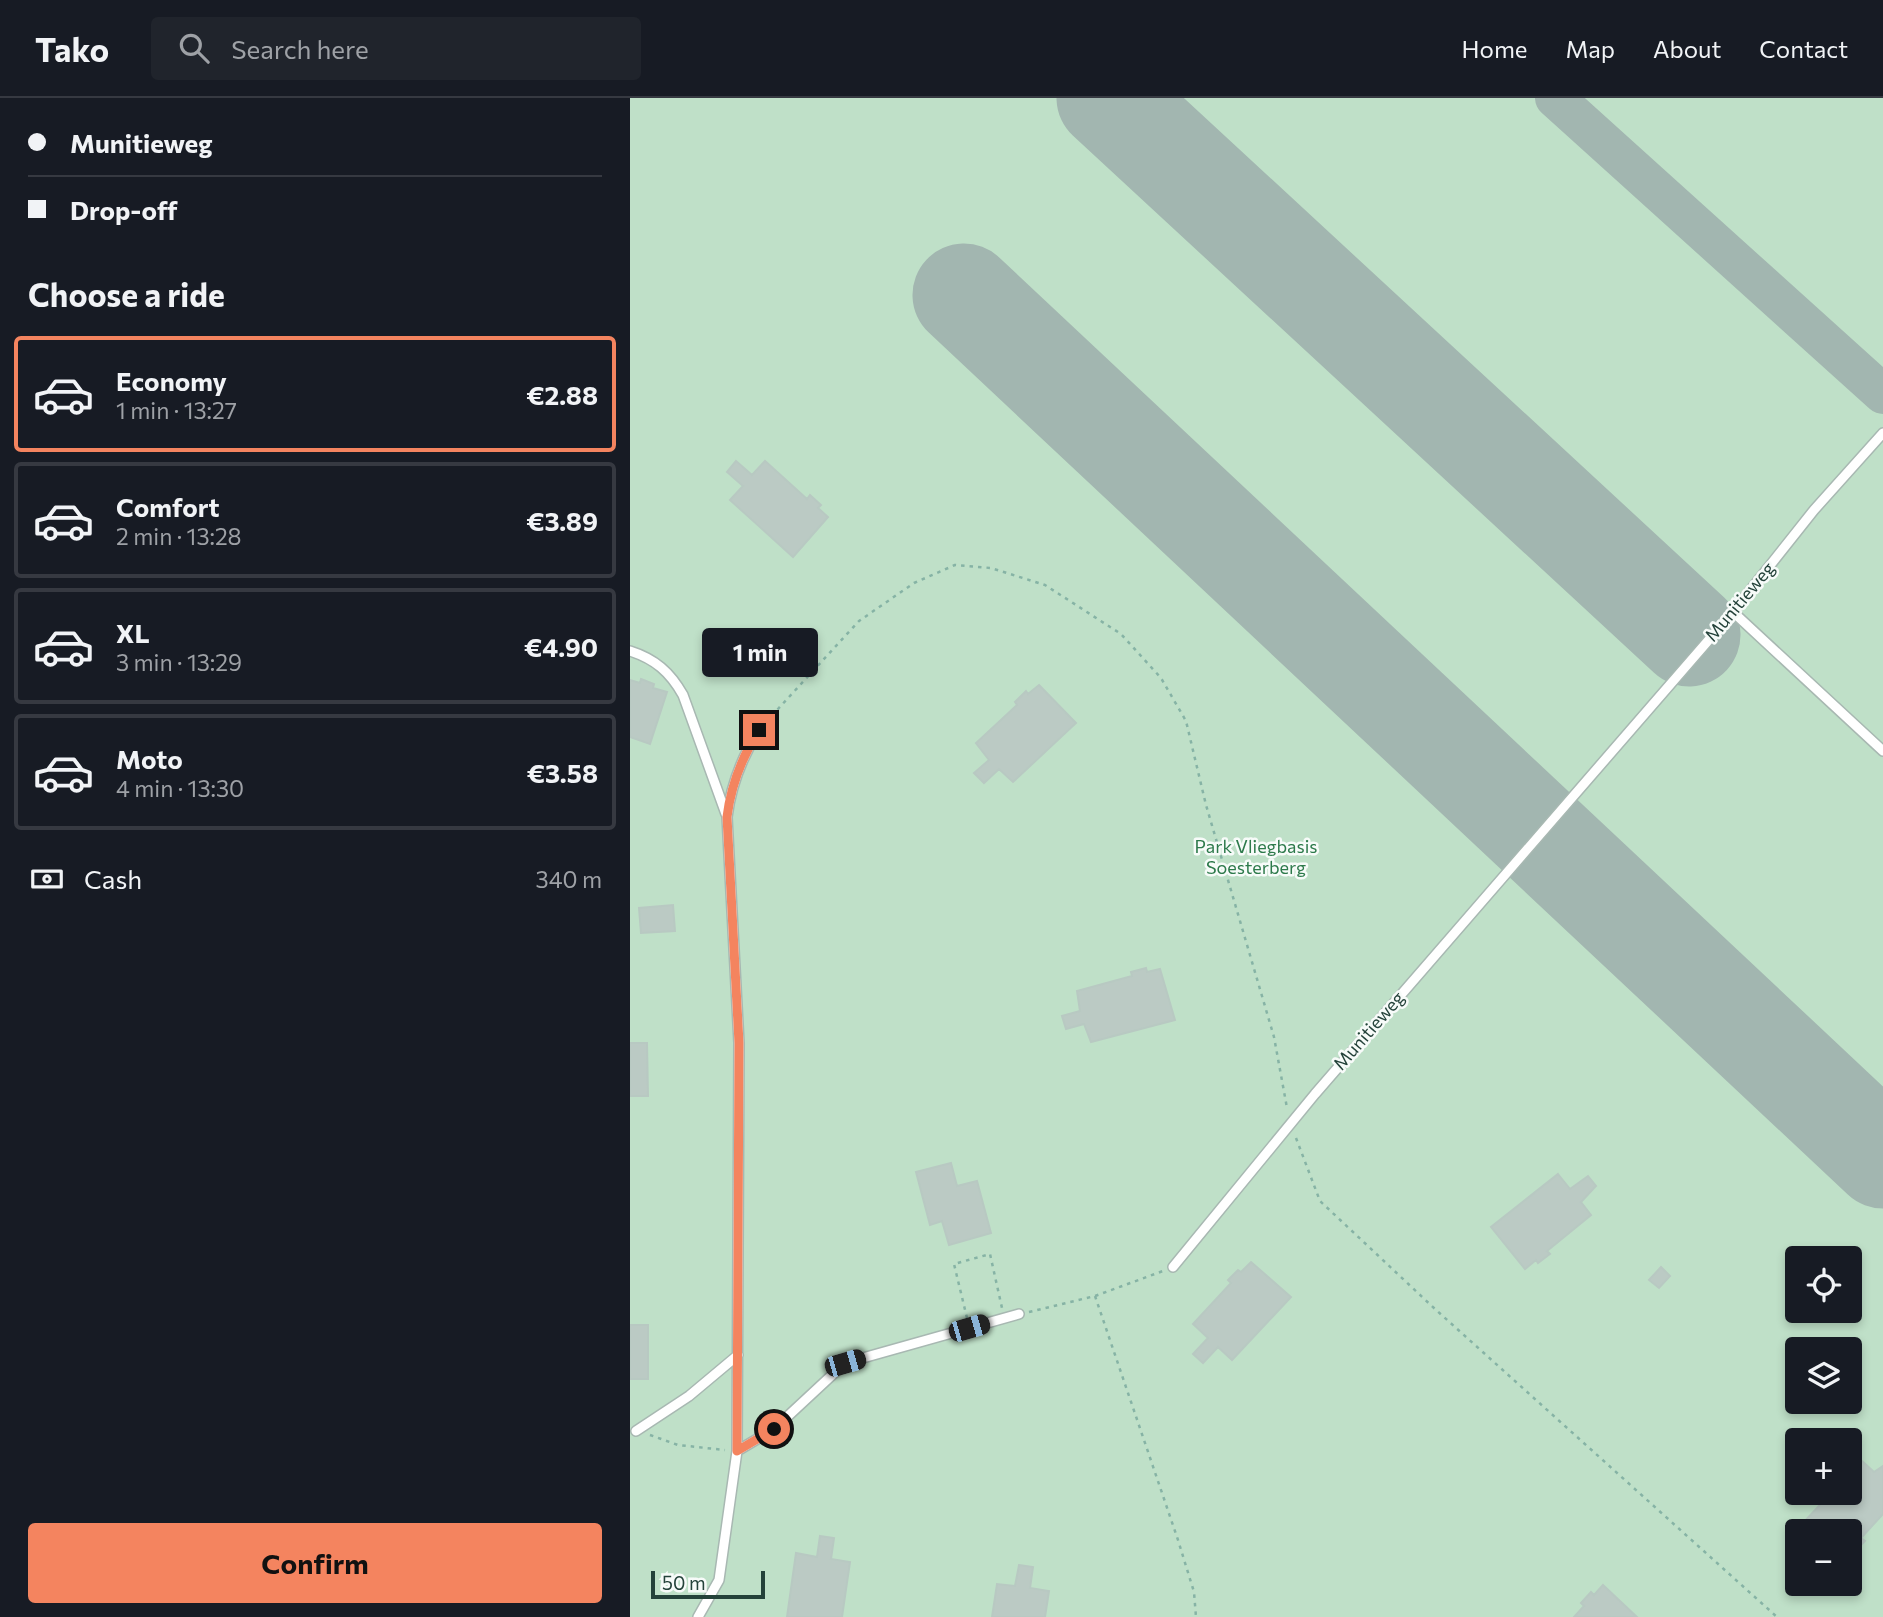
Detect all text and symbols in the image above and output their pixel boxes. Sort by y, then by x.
search box [151,17,641,80]
text: Tako [35,28,109,69]
icon: search [175,29,213,67]
text: Search here [231,33,369,64]
text: Home [1462,34,1528,63]
text: Map [1566,34,1615,63]
text: About [1653,34,1721,63]
text: Contact [1759,34,1848,63]
text: Munitieweg [70,127,213,158]
text: Drop-off [70,194,177,225]
text: Choose a ride [28,274,225,314]
icon: car [32,363,95,426]
text: Economy [116,365,227,396]
text: €2.88 [526,379,598,410]
text: 1 min · 13:27 [116,396,237,424]
icon: car [32,489,95,552]
text: Comfort [116,491,219,522]
text: €3.89 [526,505,598,536]
text: 2 min · 13:28 [116,522,242,550]
street label: Munitieweg [1700,557,1779,646]
icon: car [32,615,95,678]
text: XL [116,617,150,648]
callout: 1 min [701,628,817,678]
text: €4.90 [524,631,598,662]
text: 1 min [733,638,787,666]
text: 3 min · 13:29 [116,648,242,676]
route end [743,714,775,746]
icon: car [32,741,95,804]
text: Moto [116,743,183,774]
text: €3.58 [527,757,598,788]
text: 4 min · 13:30 [116,774,244,802]
park label: Park Vliegbasis Soesterberg [1195,835,1317,878]
icon: cash [28,860,66,898]
text: Cash [84,863,142,894]
text: 340 m [536,865,602,893]
street label: Munitieweg [1328,986,1408,1074]
map controls [1785,1246,1862,1596]
button: locate [1785,1246,1862,1323]
car [946,1312,993,1344]
button: layers [1785,1337,1862,1414]
car [822,1347,869,1379]
route start [758,1413,790,1445]
button: + [1785,1428,1862,1505]
button: − [1785,1519,1862,1596]
button: Confirm [28,1523,602,1603]
scale bar [651,1568,765,1600]
text: 50 m [662,1571,706,1594]

